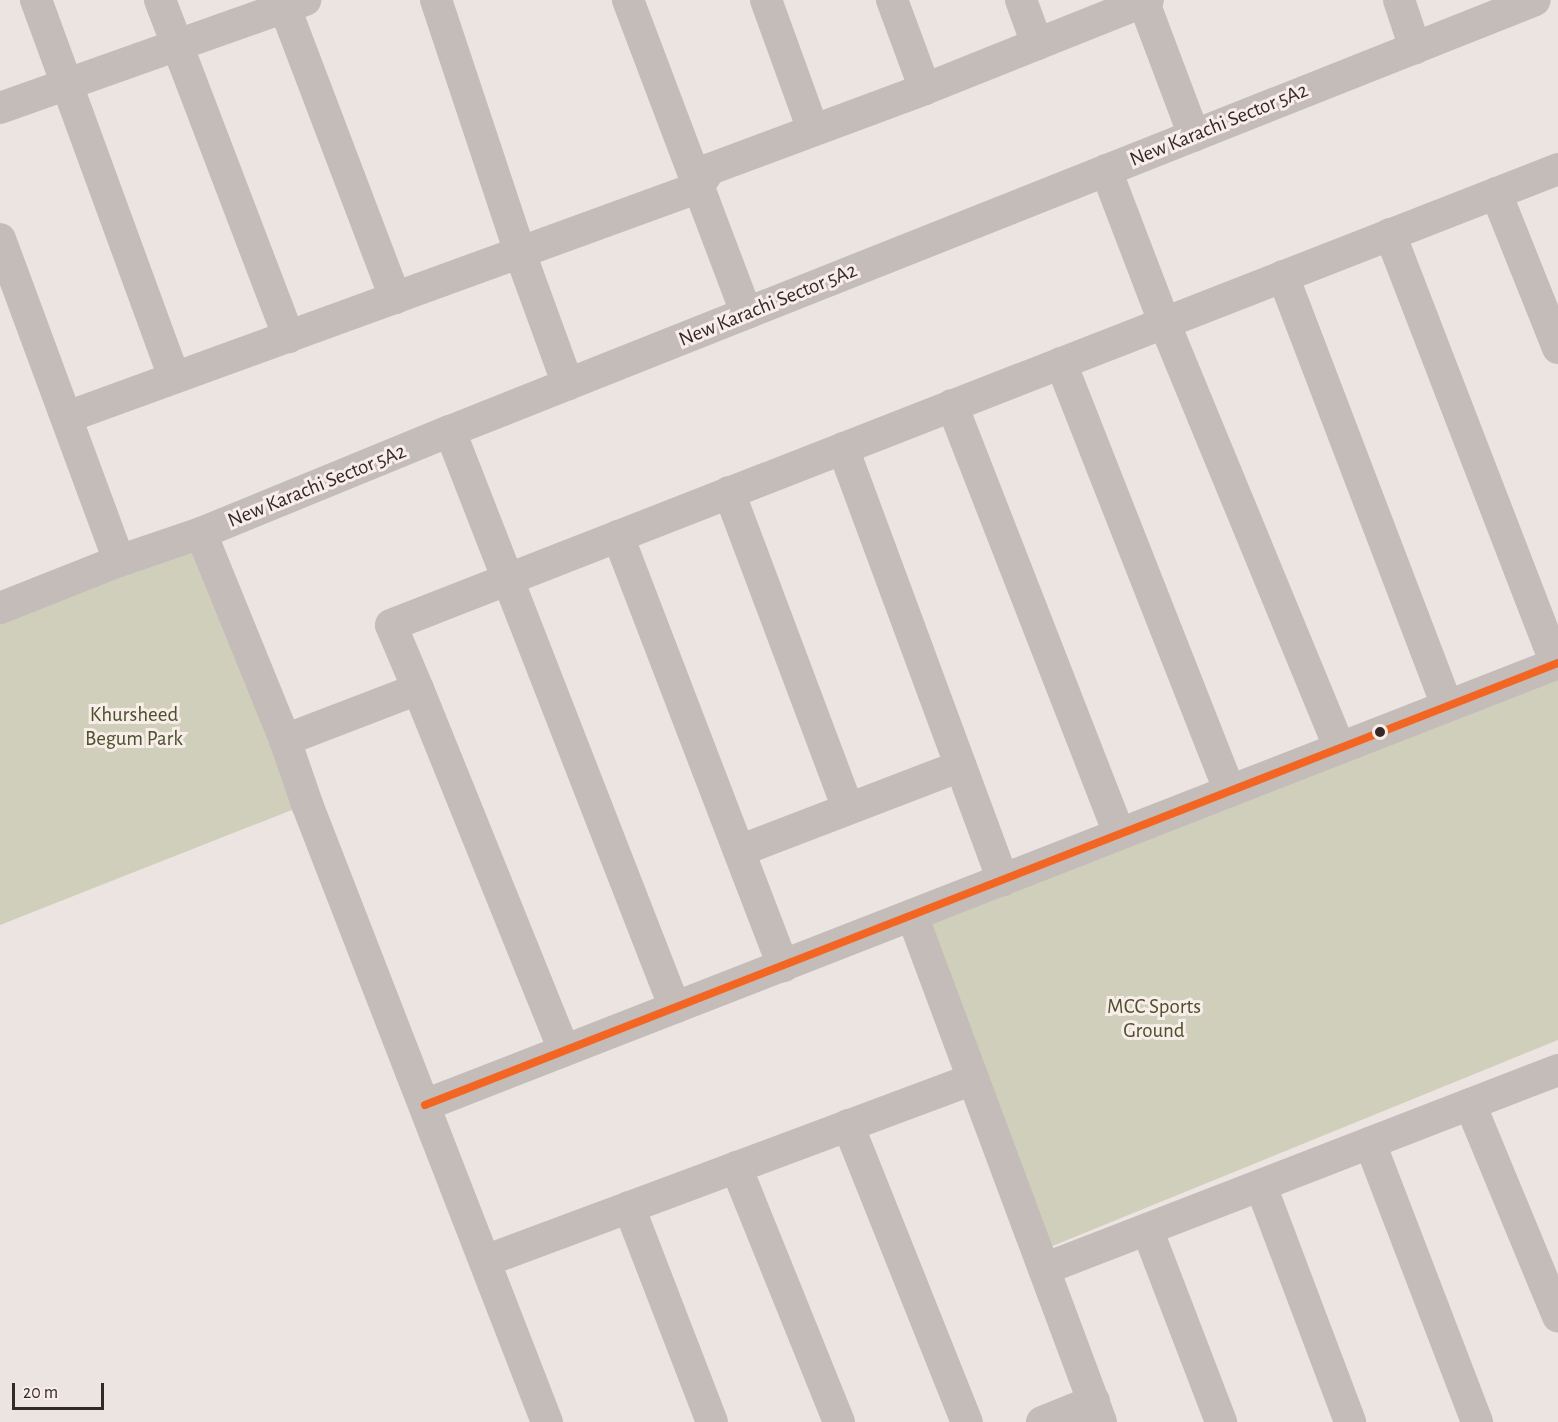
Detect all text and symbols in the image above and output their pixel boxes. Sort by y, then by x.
street label: New Karachi Sector 5A2 [1126,78,1312,172]
street label: New Karachi Sector 5A2 [675,258,861,352]
street label: New Karachi Sector 5A2 [224,439,410,533]
park label: Khursheed Begum Park [85,702,183,752]
unlabelled marker [1374,726,1386,738]
park label: MCC Sports Ground [1107,994,1201,1044]
scale bar [15,1371,106,1409]
text: 20 m [23,1384,58,1402]

